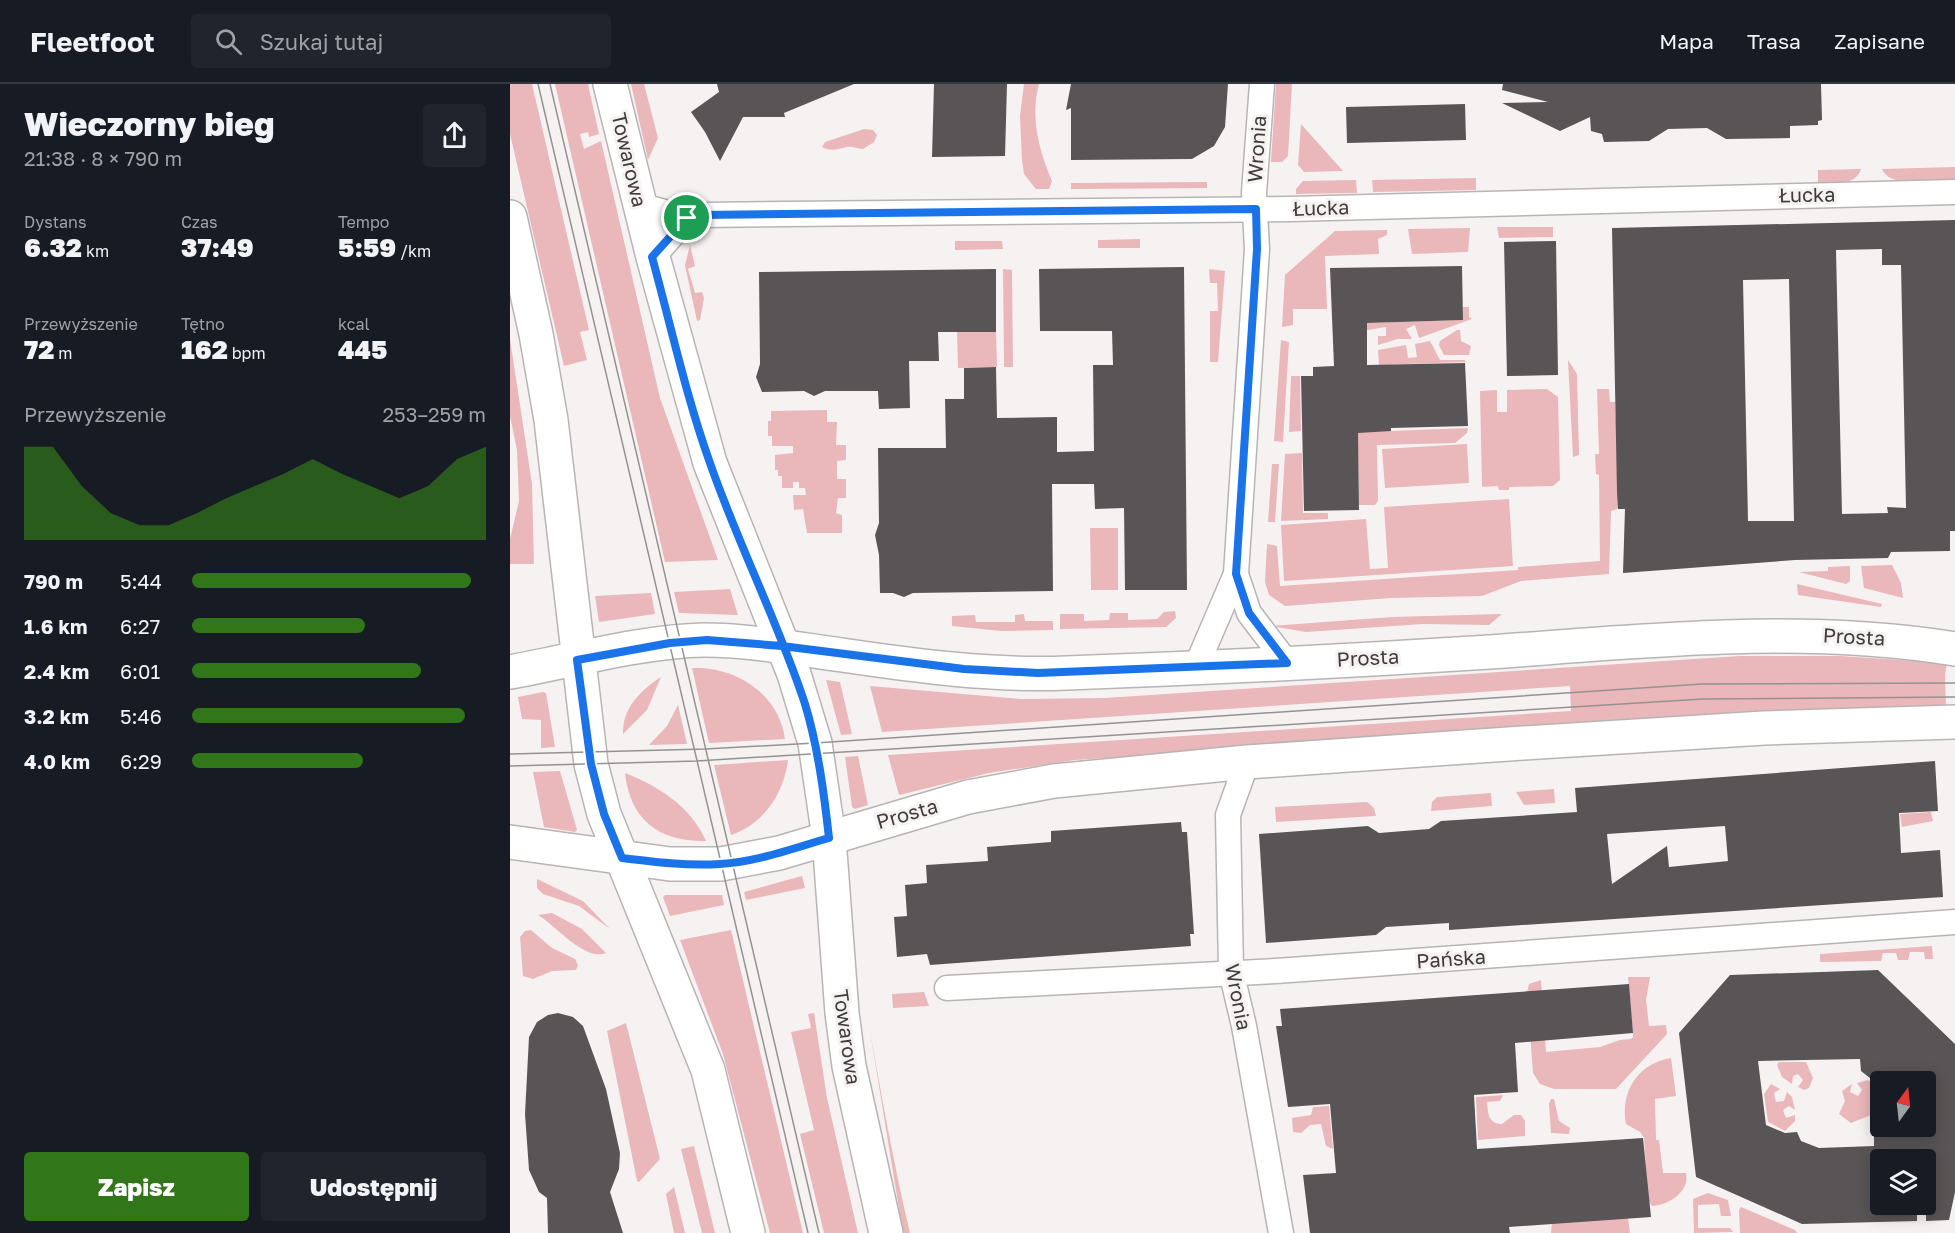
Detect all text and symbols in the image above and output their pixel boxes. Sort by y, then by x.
search box [191,14,611,68]
text: Fleetfoot [30,25,155,58]
icon: search [212,25,245,58]
text: Szukaj tutaj [260,28,383,55]
text: Mapa [1659,28,1714,54]
text: Trasa [1747,28,1801,54]
text: Zapisane [1834,28,1925,54]
text: Wieczorny bieg [24,104,274,143]
button: share [423,104,486,167]
street label: Towarowa [607,110,652,209]
street label: Wronia [1242,114,1270,183]
text: 21:38 · 8 × 790 m [24,146,182,170]
street label: Łucka [1778,182,1836,206]
pin [661,192,712,243]
street label: Łucka [1292,194,1350,220]
icon: arrive [670,201,703,234]
text: Dystans [24,212,86,232]
text: Czas [181,212,217,232]
text: Tempo [338,212,389,232]
text: 6.32 [24,232,82,263]
text: 37:49 [181,232,254,263]
text: 5:59 [338,232,396,263]
text: km [82,241,109,261]
text: /km [396,241,431,261]
text: Przewyższenie [24,314,138,334]
text: Tętno [181,314,225,334]
text: kcal [338,314,370,334]
text: 72 [24,334,54,365]
text: 162 [181,334,228,365]
text: 445 [338,334,387,365]
text: m [54,343,73,363]
text: bpm [228,343,266,363]
text: Przewyższenie [24,402,166,426]
text: 253–259 m [383,402,486,426]
text: 790 m [24,569,83,593]
text: 5:44 [120,569,162,593]
text: 1.6 km [24,614,88,638]
text: 6:27 [120,614,160,638]
street label: Prosta [1822,622,1886,650]
street label: Prosta [1336,643,1400,671]
text: 2.4 km [24,659,89,683]
text: 6:01 [120,659,160,683]
text: 3.2 km [24,704,89,728]
text: 5:46 [120,704,162,728]
text: 4.0 km [24,749,90,773]
text: 6:29 [120,749,162,773]
street label: Prosta [873,793,940,833]
street label: Pańska [1415,944,1486,972]
street label: Wronia [1221,961,1257,1032]
street label: Towarowa [829,988,867,1086]
north arrow [1870,1071,1936,1137]
map controls [1870,1071,1936,1215]
button: layers [1870,1149,1936,1215]
button: Zapisz [24,1152,249,1221]
button: Udostępnij [261,1152,486,1221]

